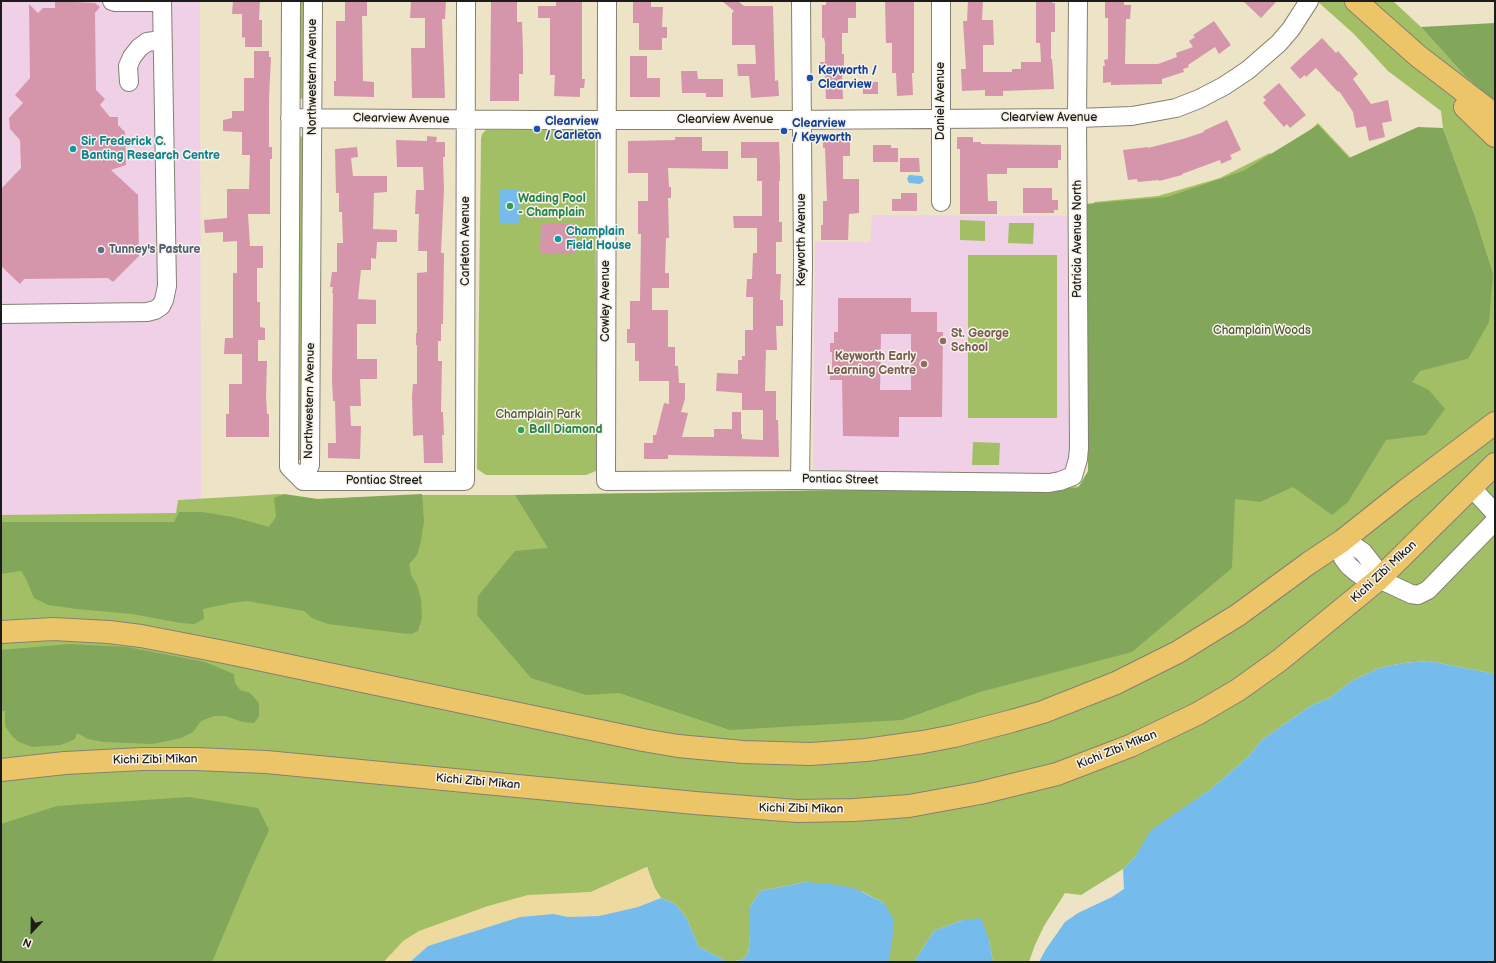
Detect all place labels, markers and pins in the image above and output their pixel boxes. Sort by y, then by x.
place label: Keyworth / Clearview [818,64,877,92]
marker: Keyworth / Clearview [805,73,815,83]
place label: Clearview / Carleton [545,115,601,143]
place label: Clearview / Keyworth [792,117,851,145]
marker: Clearview / Carleton [532,124,542,134]
marker: Clearview / Keyworth [779,126,789,136]
place label: Sir Frederick C. Banting Research Centre [81,135,220,163]
marker: Sir Frederick C. Banting Research Centre [68,144,78,154]
place label: Wading Pool - Champlain [518,192,586,220]
marker: Wading Pool - Champlain [505,201,515,211]
place label: Champlain Field House [566,225,631,253]
marker: Champlain Field House [553,234,563,244]
place label: Tunney's Pasture [109,243,200,257]
marker: Tunney's Pasture [96,245,106,255]
place label: St. George School [951,327,1009,355]
marker: St. George School [938,336,948,346]
place label: Keyworth Early Learning Centre [827,350,916,378]
marker: Keyworth Early Learning Centre [919,359,929,369]
place label: Ball Diamond [529,423,603,437]
marker: Ball Diamond [516,425,526,435]

